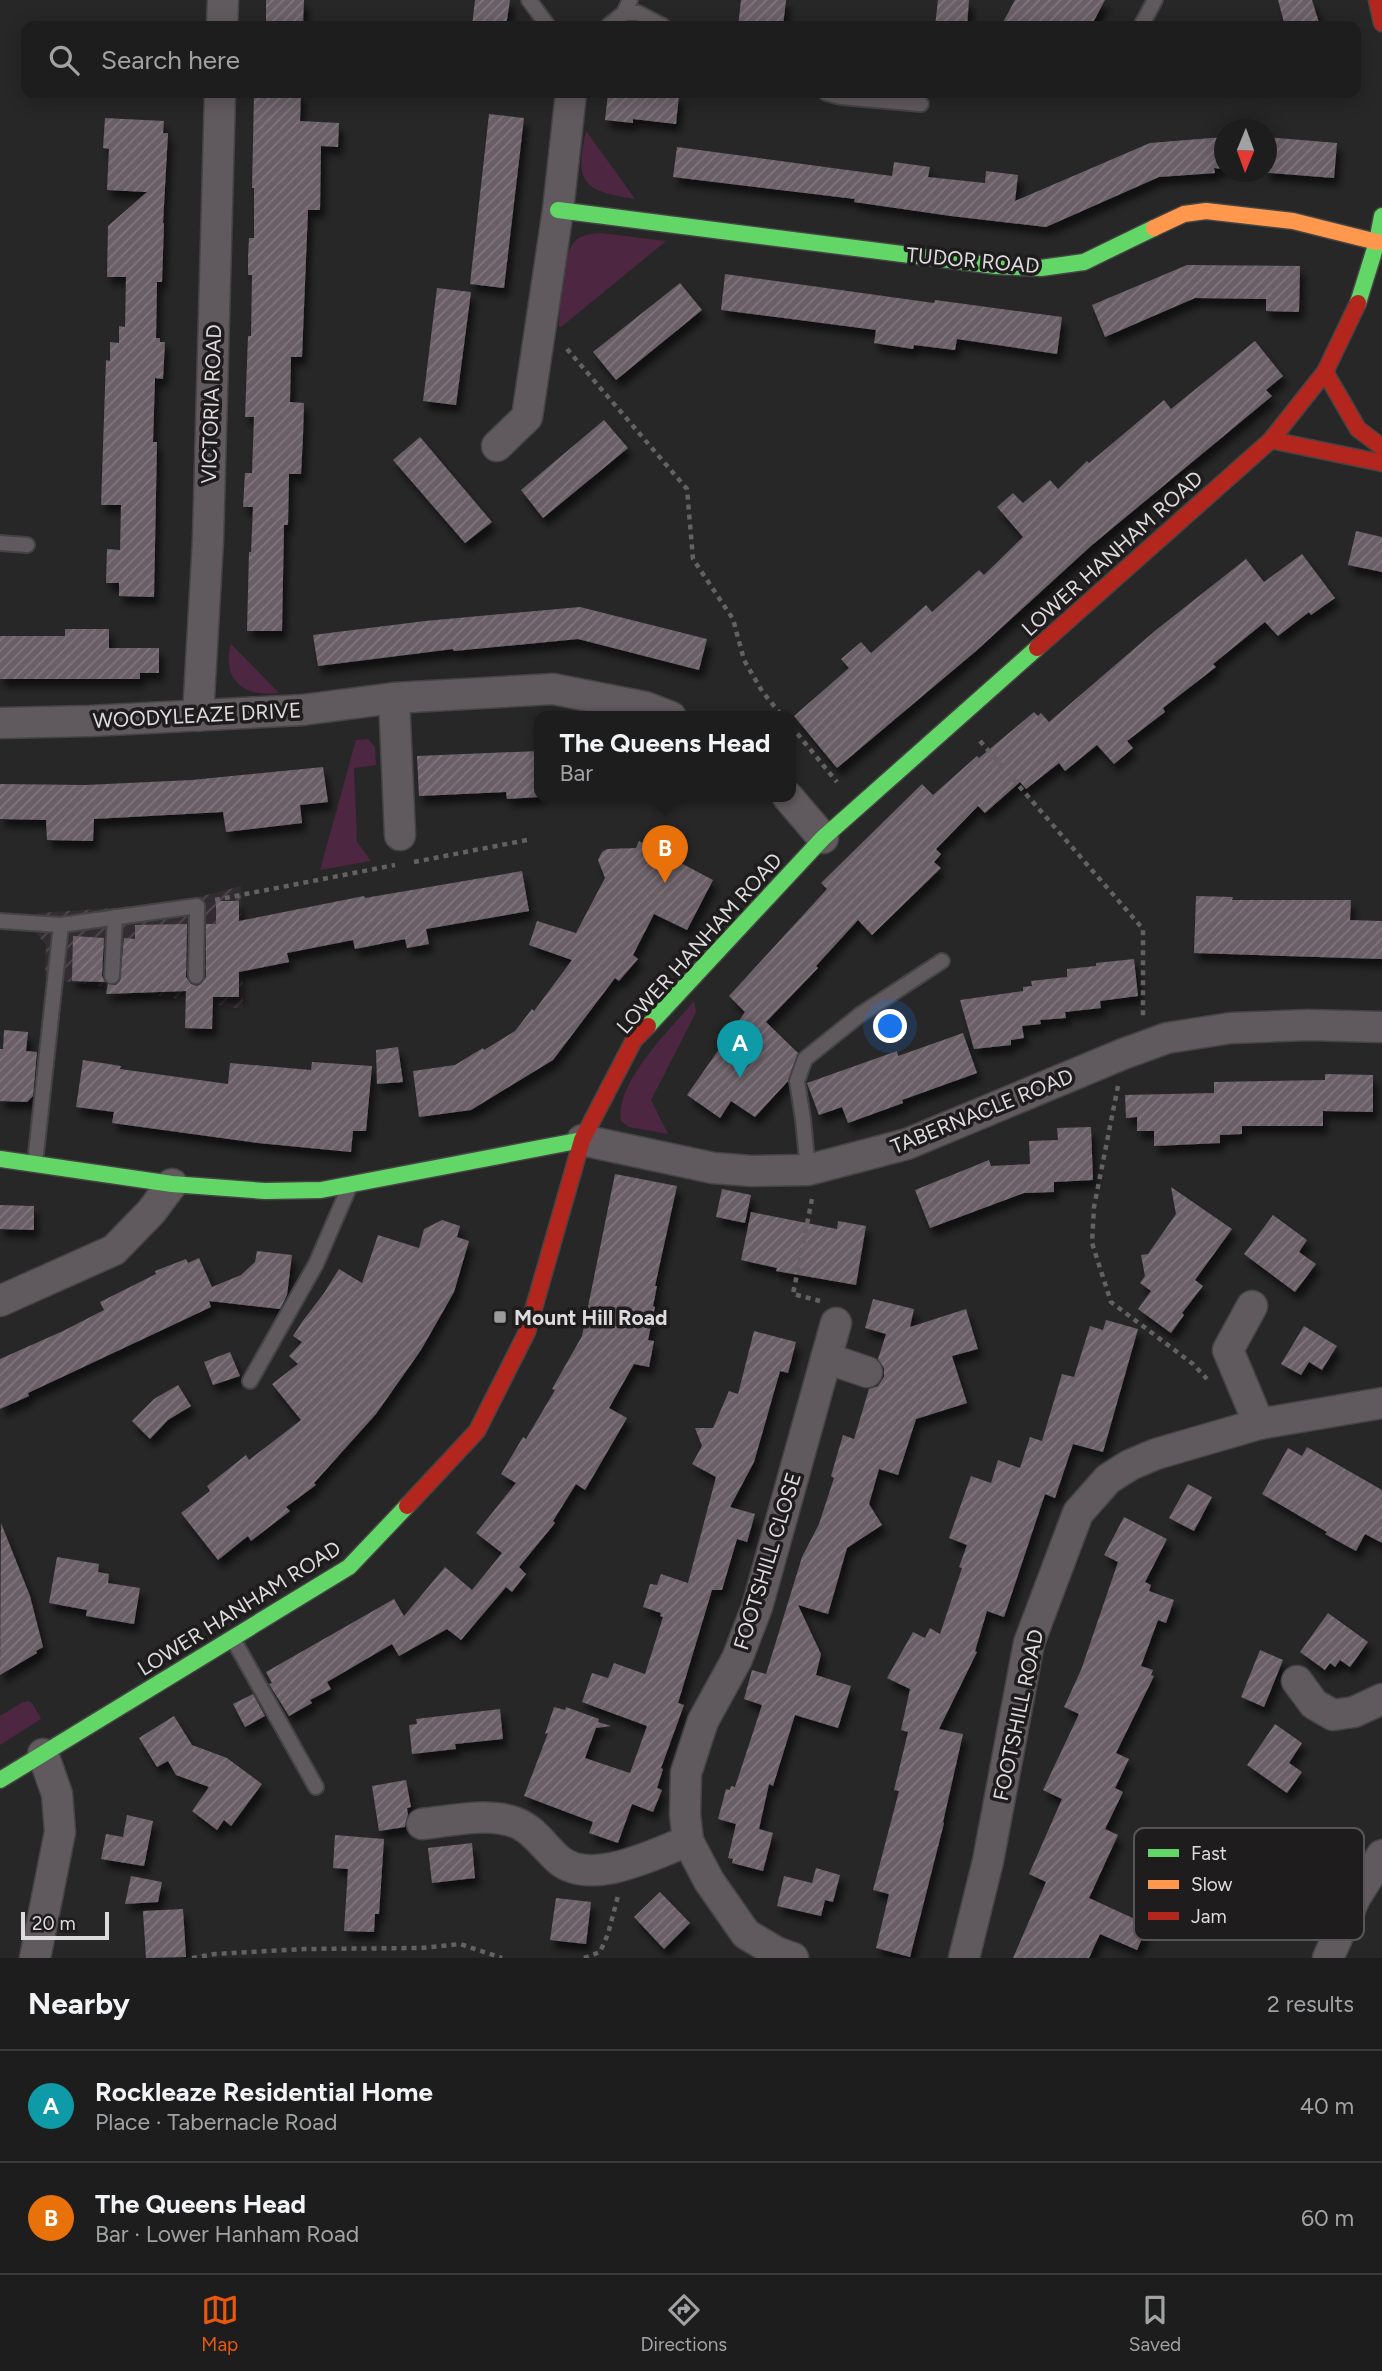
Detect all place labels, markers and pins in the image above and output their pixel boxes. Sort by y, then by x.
pin: B [642,825,688,883]
pin: A [717,1020,763,1078]
place label: Mount Hill Road [514,1305,668,1330]
marker: Mount Hill Road [492,1309,508,1325]

